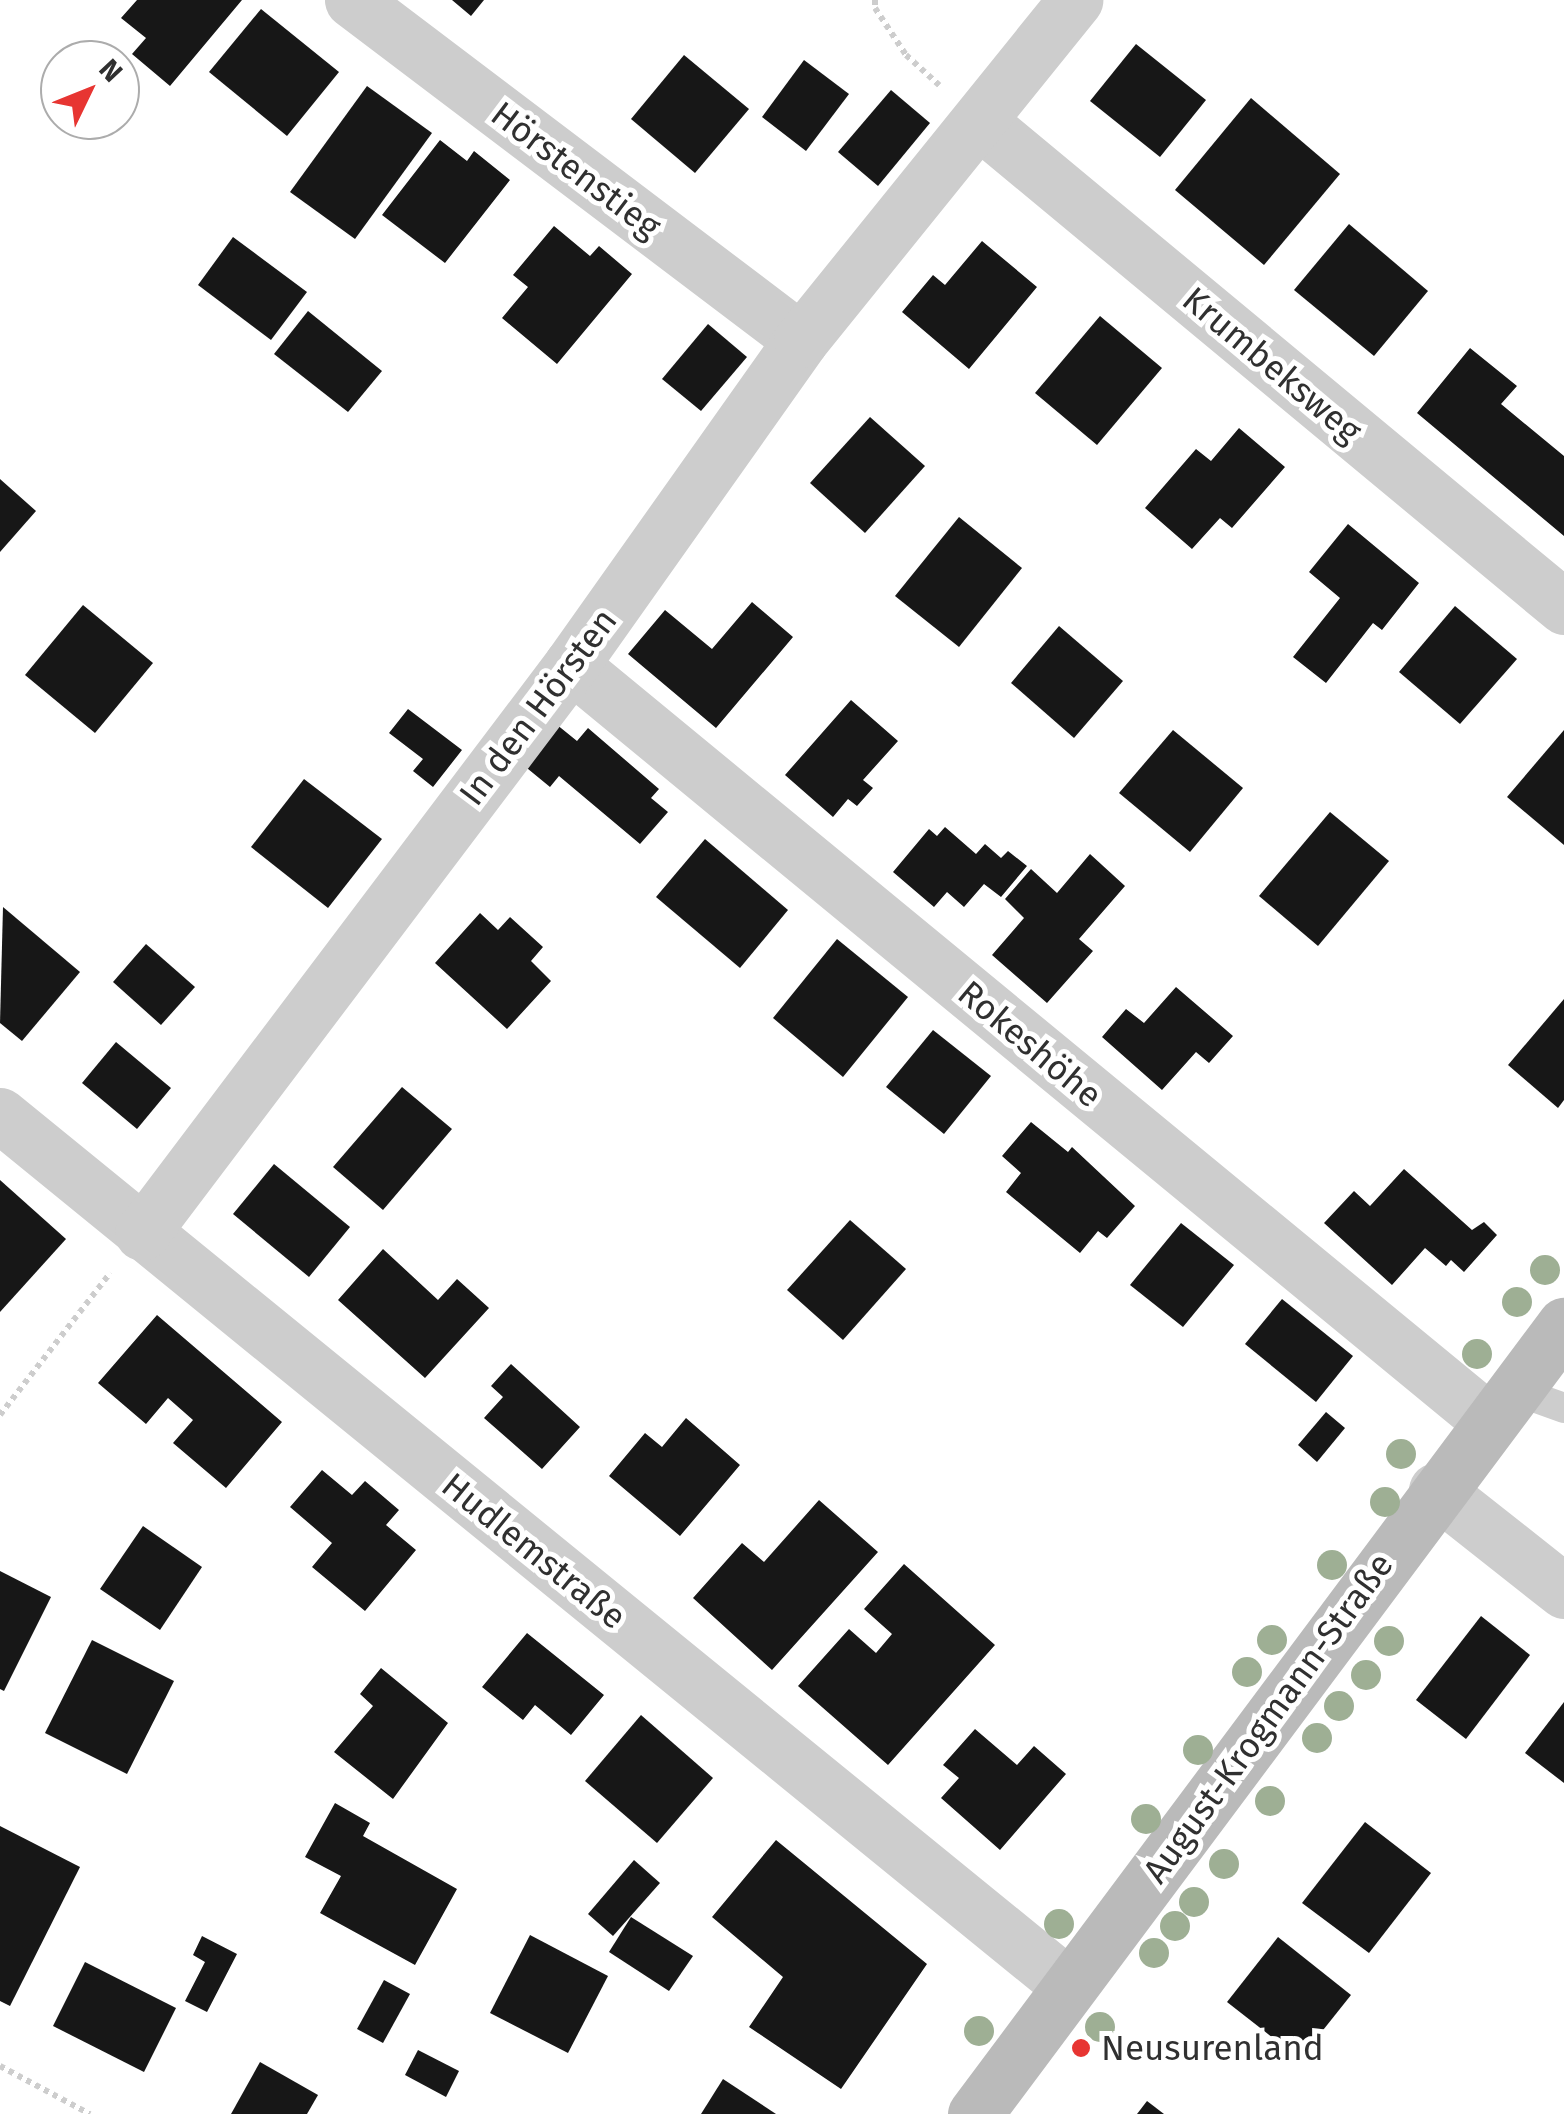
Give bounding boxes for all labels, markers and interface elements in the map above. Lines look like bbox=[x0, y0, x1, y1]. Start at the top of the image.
north arrow bbox=[40, 40, 140, 140]
text: N bbox=[92, 53, 129, 89]
street label: Hörstenstieg bbox=[483, 93, 669, 247]
street label: Krumbeksweg bbox=[1174, 278, 1370, 452]
street label: In den Hörsten bbox=[450, 600, 626, 814]
street label: Rokeshöhe bbox=[950, 972, 1110, 1116]
street label: Hudlemstraße bbox=[434, 1464, 634, 1638]
street label: August-Krogmann-Straße bbox=[1134, 1545, 1402, 1891]
place label: Neusurenland bbox=[1101, 2027, 1324, 2069]
marker: Neusurenland bbox=[1070, 2037, 1092, 2059]

